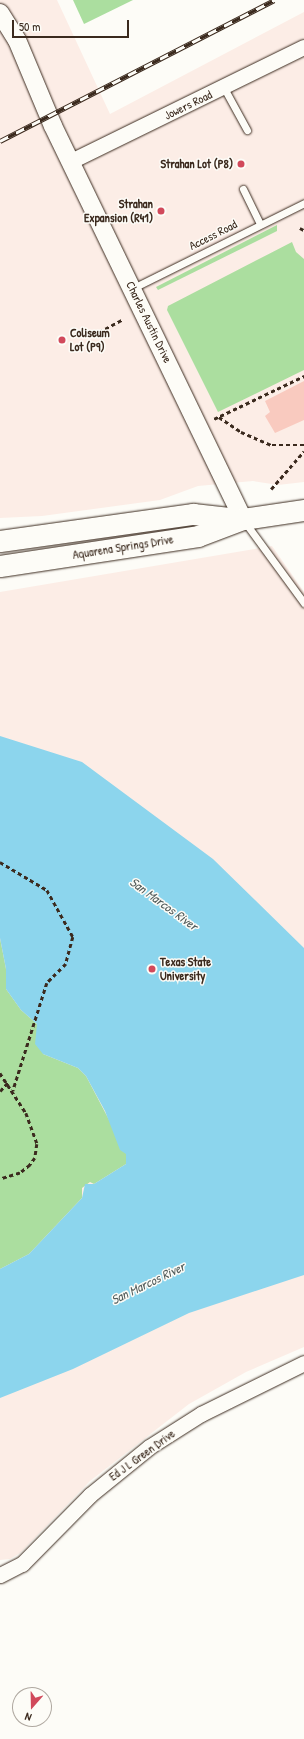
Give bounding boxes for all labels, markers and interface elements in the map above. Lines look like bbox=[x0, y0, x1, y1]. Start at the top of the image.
scale bar bbox=[14, 12, 131, 38]
text: 50 m bbox=[19, 18, 40, 35]
street label: Jowers Road bbox=[162, 87, 214, 123]
place label: Strahan Lot (P8) bbox=[161, 157, 233, 171]
marker: Strahan Lot (P8) bbox=[236, 159, 246, 169]
place label: Strahan Expansion (R41) bbox=[84, 197, 153, 225]
marker: Strahan Expansion (R41) bbox=[156, 206, 166, 216]
street label: Access Road bbox=[187, 217, 239, 253]
street label: Charles Austin Drive bbox=[123, 279, 175, 365]
place label: Coliseum Lot (P9) bbox=[70, 326, 110, 354]
marker: Coliseum Lot (P9) bbox=[57, 335, 67, 345]
street label: Aquarena Springs Drive bbox=[72, 532, 174, 562]
water label: San Marcos River bbox=[127, 874, 201, 934]
place label: Texas State University bbox=[160, 955, 211, 983]
marker: Texas State University bbox=[147, 964, 157, 974]
water label: San Marcos River bbox=[109, 1258, 187, 1308]
street label: Ed J L Green Drive bbox=[106, 1426, 178, 1484]
north arrow bbox=[12, 1687, 52, 1727]
text: N bbox=[23, 1710, 33, 1725]

